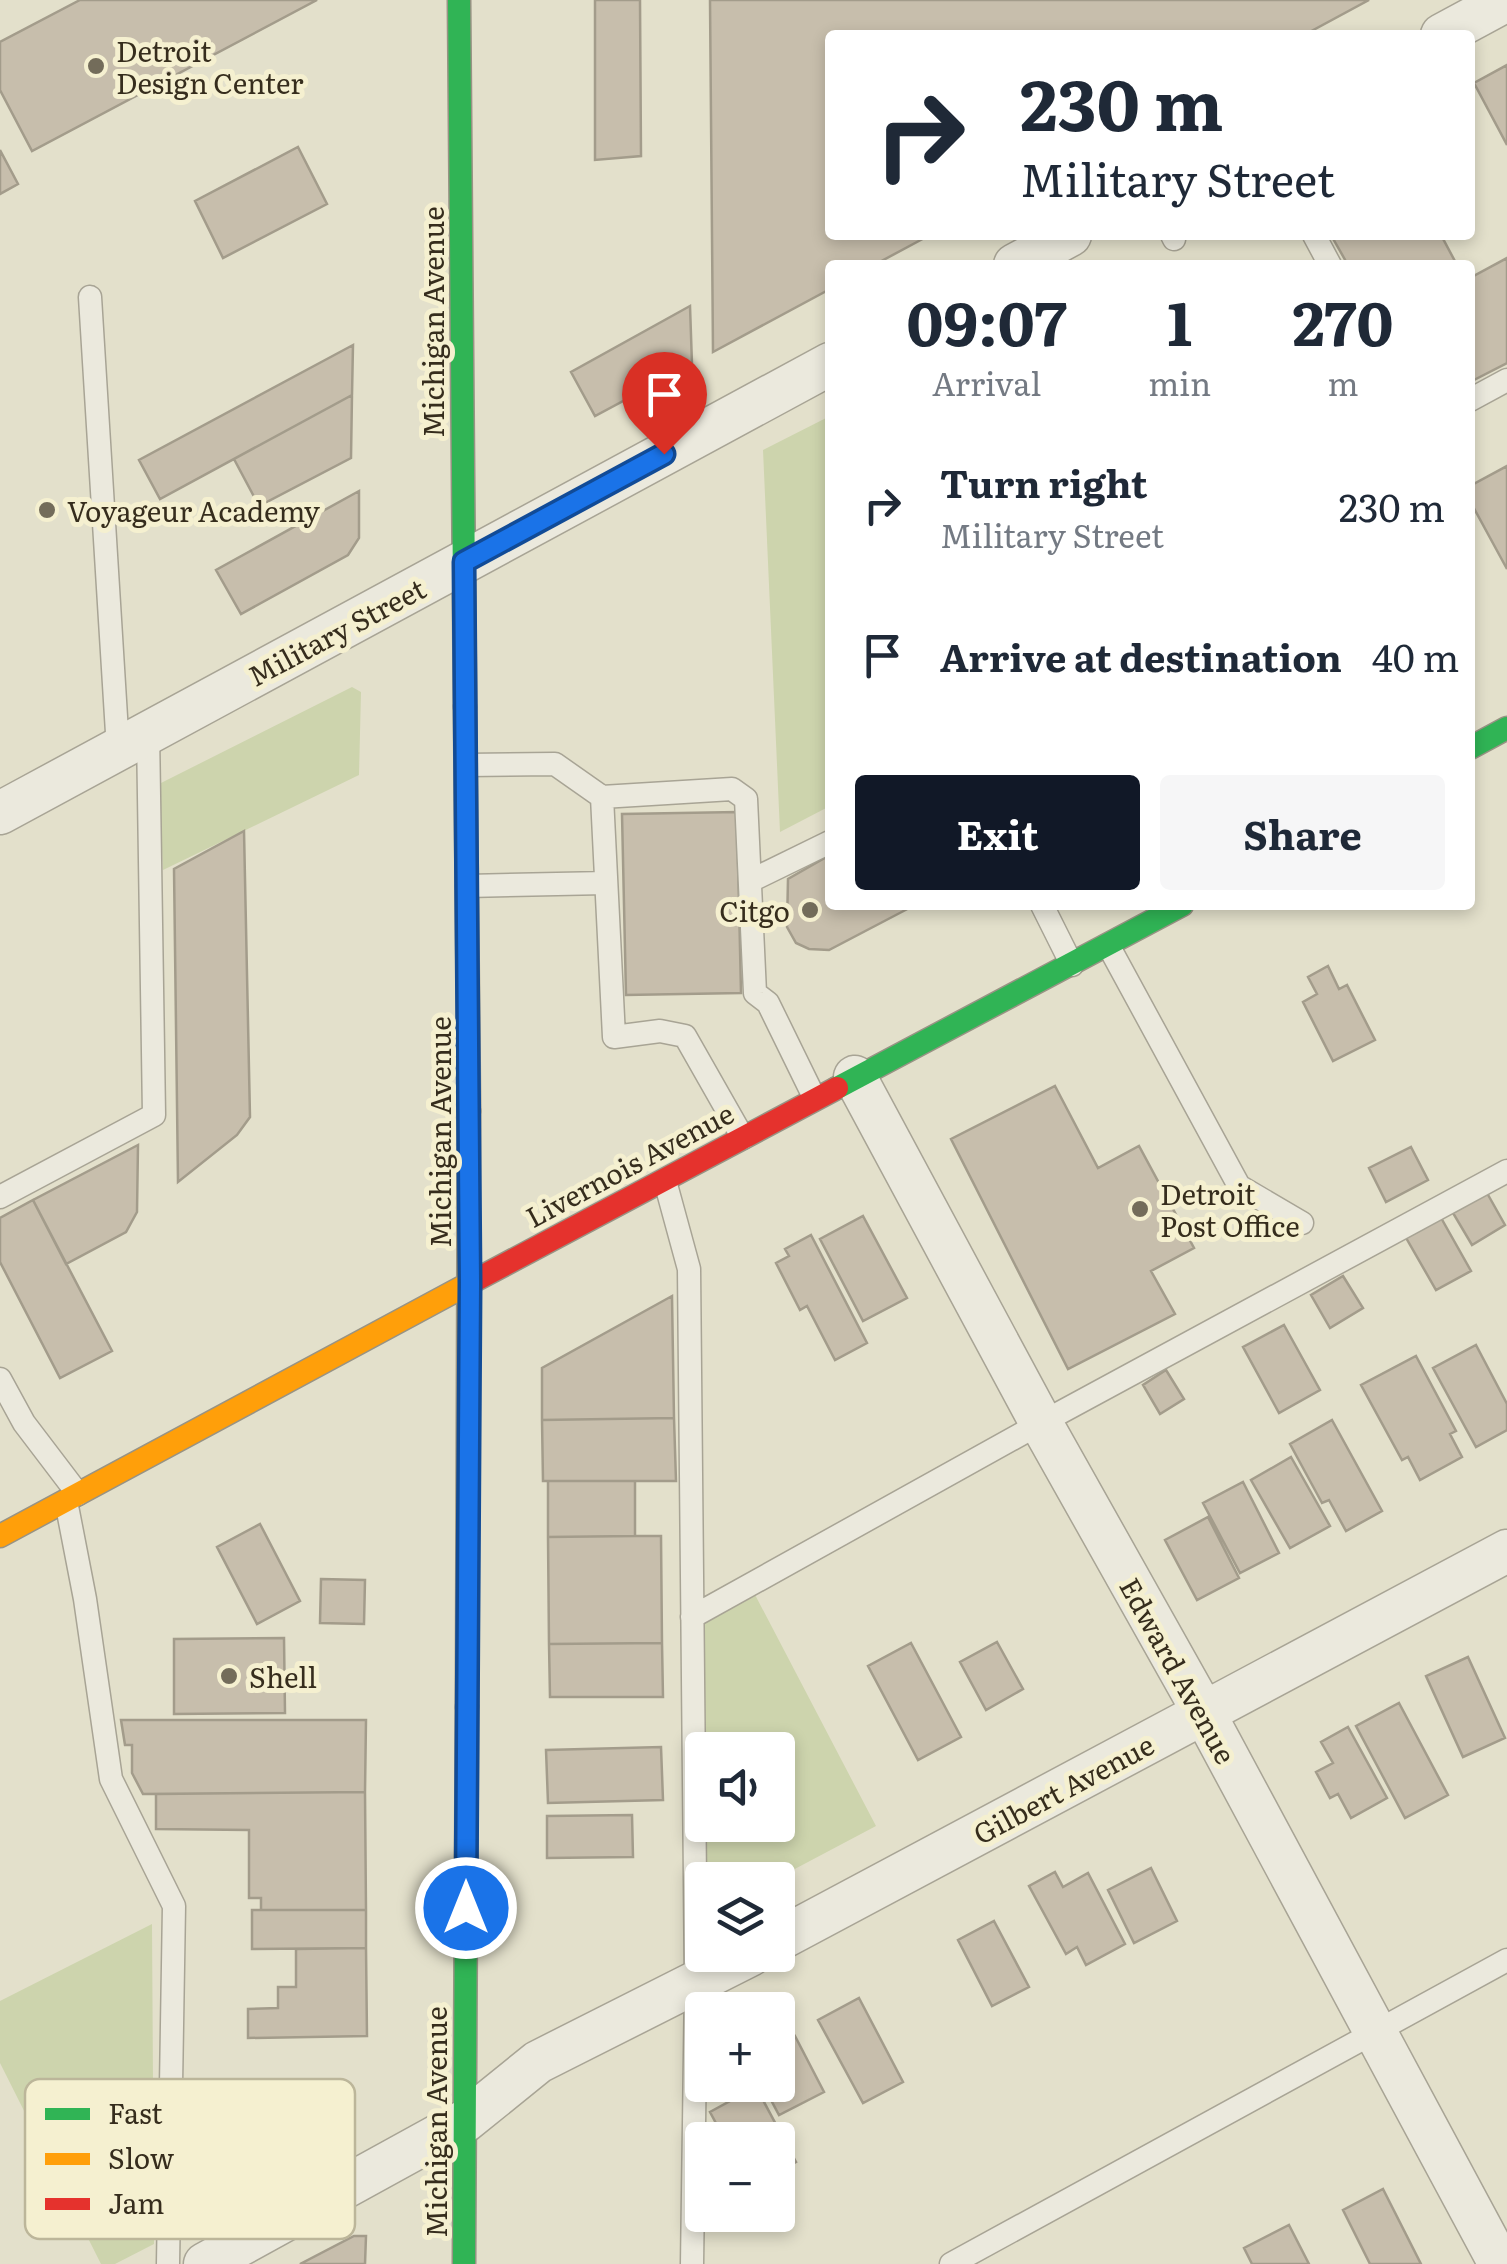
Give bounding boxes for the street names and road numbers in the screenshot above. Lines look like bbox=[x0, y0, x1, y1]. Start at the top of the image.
street label: Michigan Avenue bbox=[411, 206, 453, 438]
street label: Military Street bbox=[240, 566, 433, 696]
street label: Michigan Avenue bbox=[418, 1016, 460, 1248]
street label: Livernois Avenue bbox=[517, 1091, 741, 1237]
street label: Edward Avenue bbox=[1110, 1569, 1248, 1771]
street label: Gilbert Avenue bbox=[965, 1723, 1161, 1853]
street label: Michigan Avenue bbox=[414, 2006, 456, 2238]

